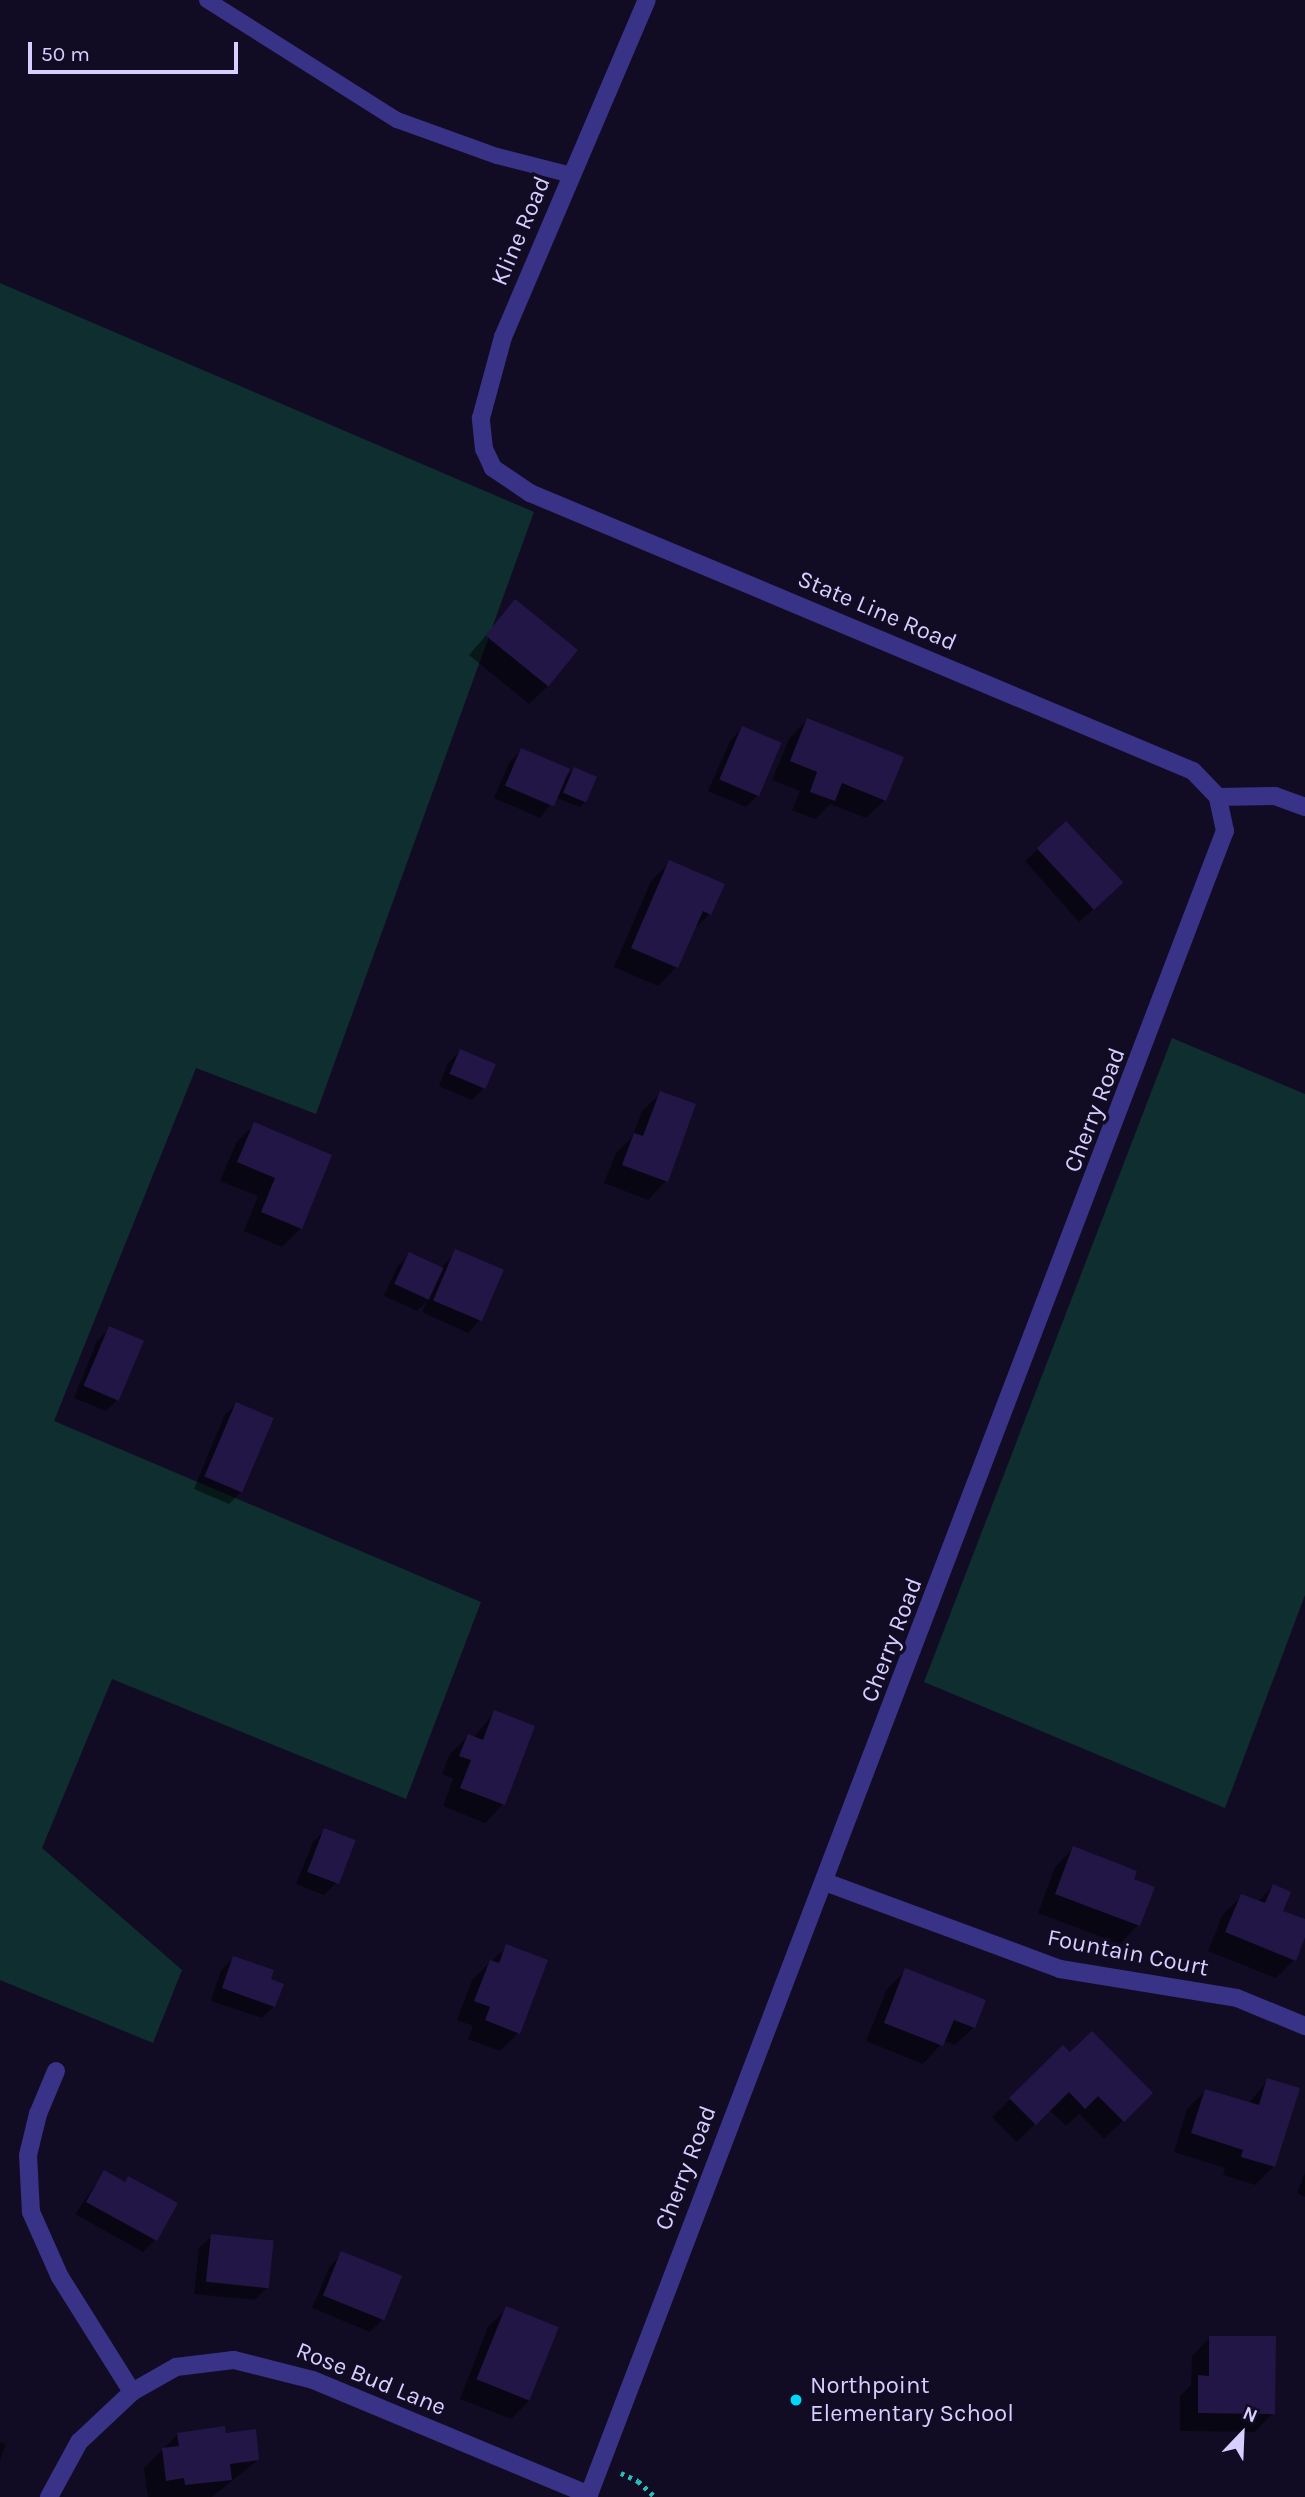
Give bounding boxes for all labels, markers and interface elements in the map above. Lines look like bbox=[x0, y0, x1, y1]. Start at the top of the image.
scale bar bbox=[32, 28, 242, 72]
text: 50 m bbox=[41, 42, 90, 66]
street label: Kline Road bbox=[485, 172, 557, 290]
street label: State Line Road bbox=[793, 565, 961, 657]
street label: Cherry Road bbox=[1058, 1044, 1132, 1176]
street label: Cherry Road bbox=[855, 1574, 929, 1706]
street label: Fountain Court bbox=[1045, 1923, 1211, 1983]
street label: Cherry Road bbox=[649, 2102, 723, 2234]
street label: Rose Bud Lane bbox=[292, 2336, 450, 2422]
place label: Northpoint Elementary School bbox=[810, 2372, 1014, 2428]
marker: Northpoint Elementary School bbox=[788, 2392, 804, 2408]
north arrow bbox=[1207, 2399, 1277, 2469]
text: N bbox=[1240, 2402, 1261, 2427]

